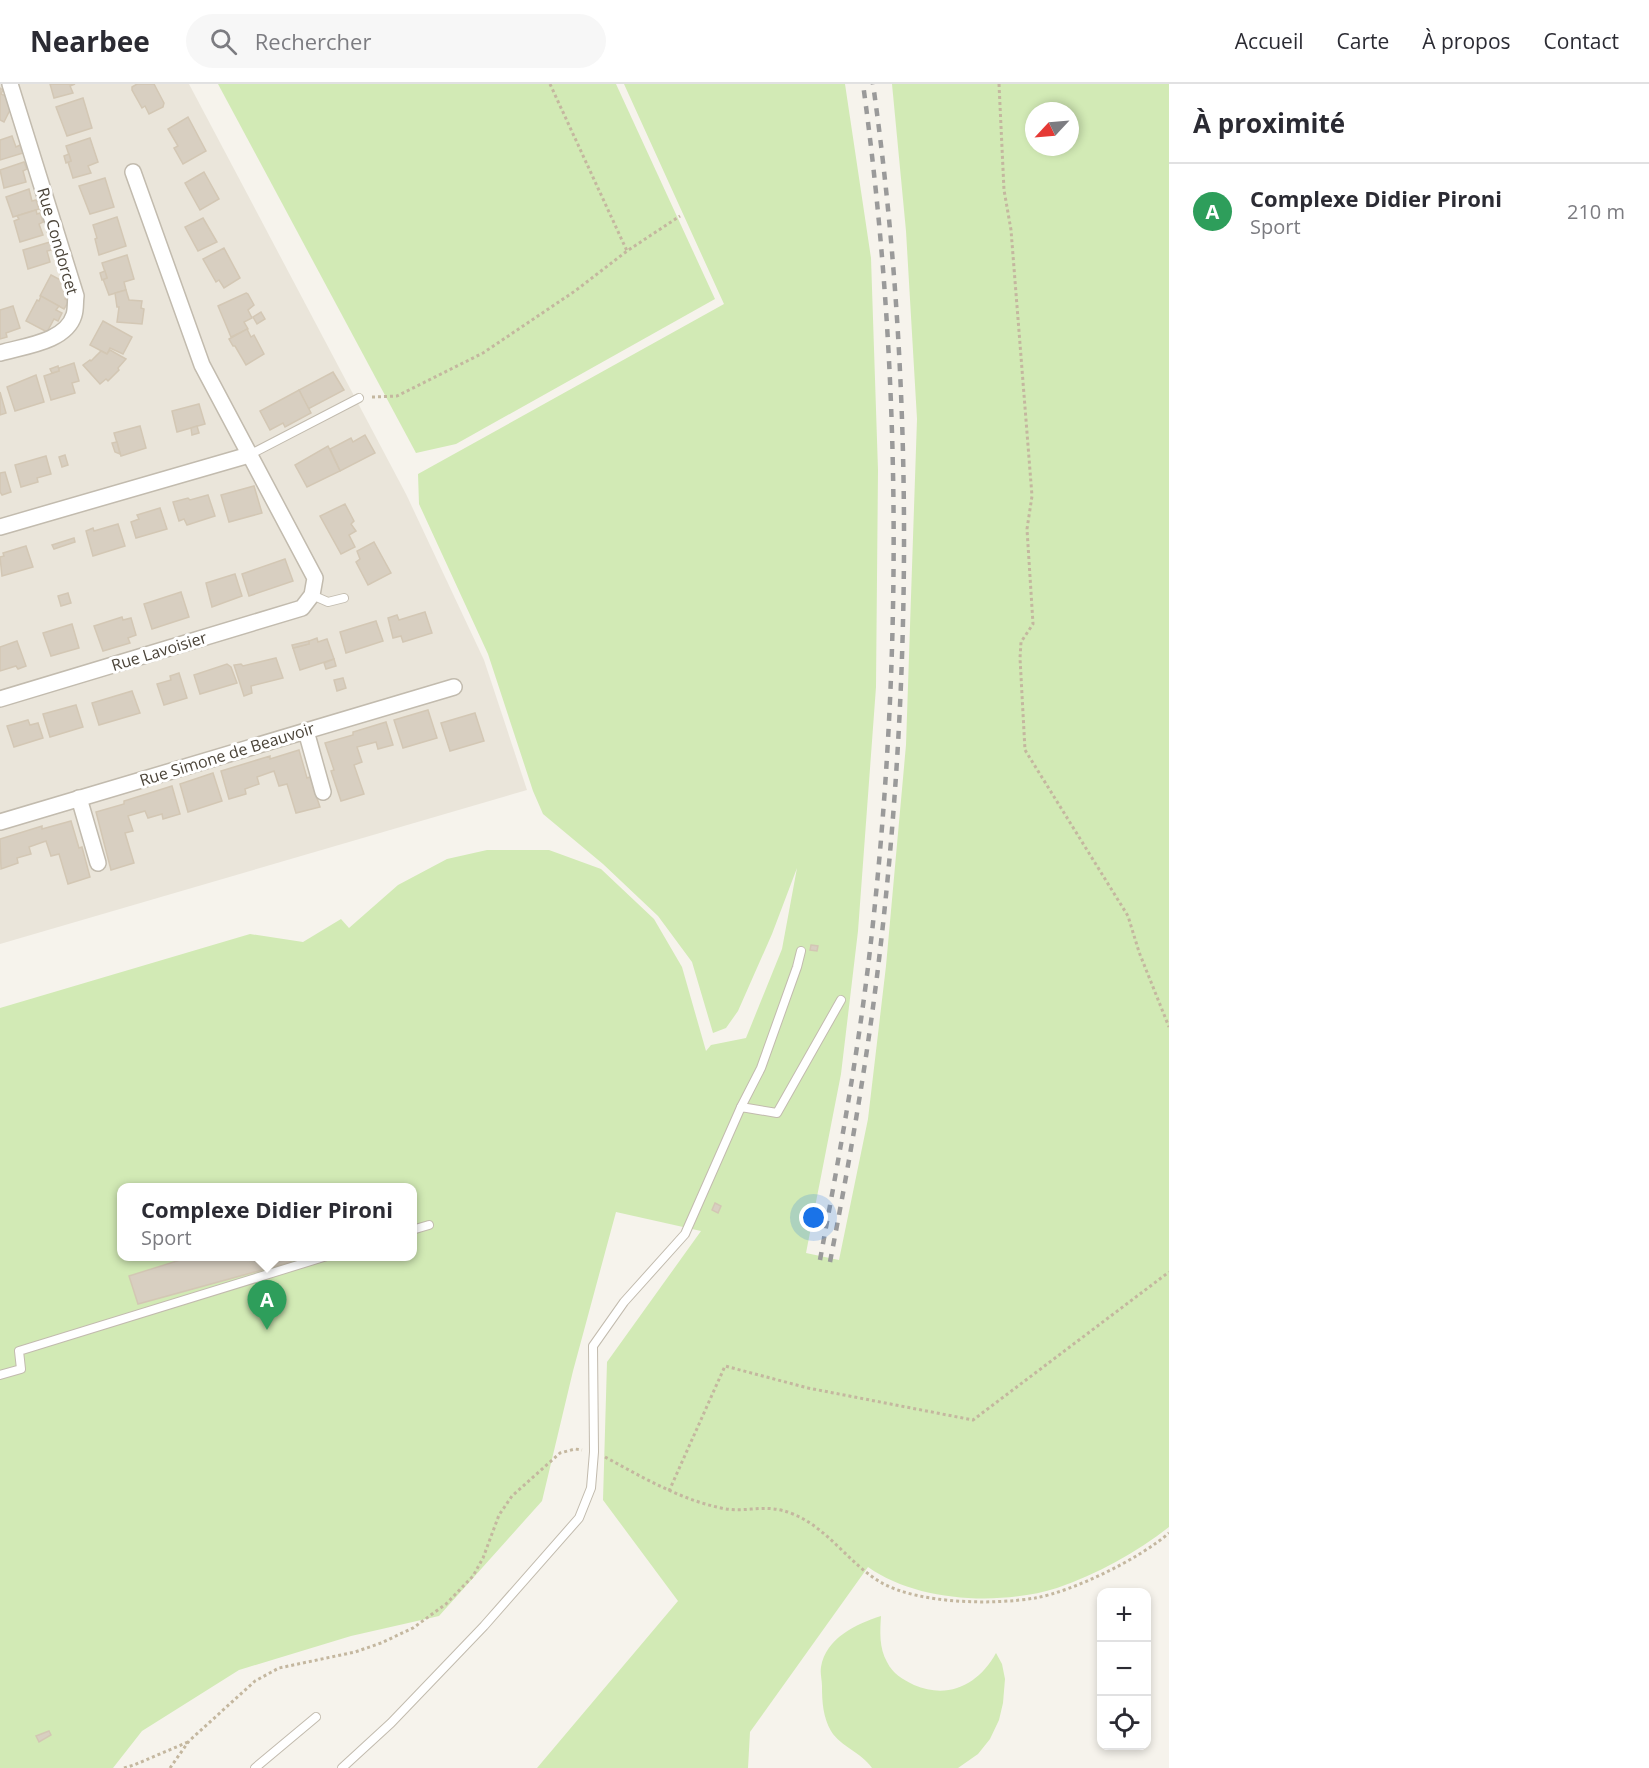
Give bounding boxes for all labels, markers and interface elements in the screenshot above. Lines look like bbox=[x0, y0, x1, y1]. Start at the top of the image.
search box bbox=[186, 14, 606, 68]
text: Nearbee bbox=[30, 22, 150, 60]
icon: search bbox=[207, 25, 240, 58]
text: Rechercher bbox=[255, 26, 371, 56]
text: Accueil bbox=[1235, 27, 1303, 55]
text: Carte bbox=[1336, 27, 1389, 55]
text: À propos bbox=[1422, 27, 1511, 55]
text: Contact bbox=[1544, 27, 1619, 55]
north arrow bbox=[1025, 102, 1079, 156]
text: À proximité bbox=[1193, 105, 1345, 141]
text: Complexe Didier Pironi bbox=[1250, 183, 1502, 213]
street label: Rue Condorcet bbox=[32, 185, 84, 297]
text: A bbox=[1206, 198, 1219, 225]
text: 210 m bbox=[1567, 198, 1625, 225]
text: Sport bbox=[1250, 213, 1301, 240]
street label: Rue Lavoisier bbox=[108, 626, 210, 676]
street label: Rue Simone de Beauvoir bbox=[137, 717, 318, 791]
popup bbox=[117, 1183, 417, 1261]
text: Complexe Didier Pironi bbox=[141, 1194, 393, 1224]
your location bbox=[799, 1203, 828, 1232]
text: Sport bbox=[141, 1224, 192, 1251]
pin: A bbox=[248, 1280, 286, 1330]
map controls bbox=[1097, 1588, 1151, 1750]
button: + bbox=[1097, 1588, 1151, 1642]
button: − bbox=[1097, 1642, 1151, 1696]
button: locate bbox=[1097, 1696, 1151, 1750]

